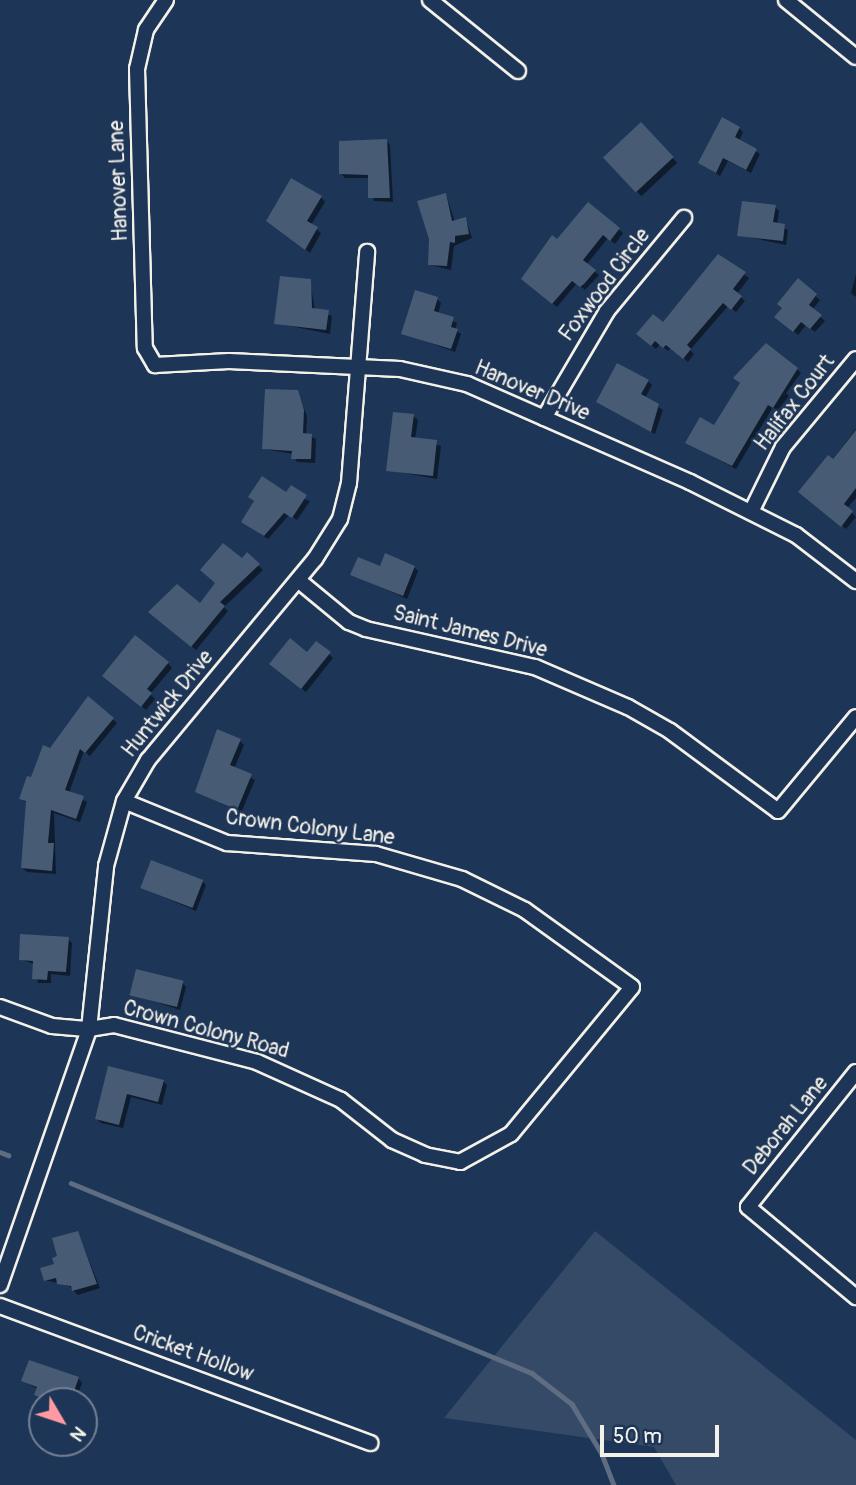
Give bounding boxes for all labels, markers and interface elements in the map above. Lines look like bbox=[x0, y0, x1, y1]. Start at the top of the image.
street label: Hanover Lane bbox=[104, 120, 134, 242]
street label: Foxwood Circle bbox=[554, 224, 656, 346]
street label: Halifax Court bbox=[750, 350, 840, 456]
street label: Hanover Drive bbox=[471, 355, 593, 427]
street label: Saint James Drive bbox=[390, 601, 550, 663]
street label: Huntwick Drive bbox=[117, 645, 219, 763]
street label: Crown Colony Lane bbox=[224, 805, 396, 851]
street label: Crown Colony Road bbox=[120, 996, 292, 1064]
street label: Deborah Lane bbox=[738, 1071, 834, 1181]
street label: Cricket Hollow bbox=[129, 1320, 257, 1388]
north arrow bbox=[28, 1387, 98, 1457]
scale bar bbox=[604, 1412, 723, 1456]
text: N bbox=[64, 1421, 91, 1446]
text: 50 m bbox=[613, 1423, 662, 1450]

